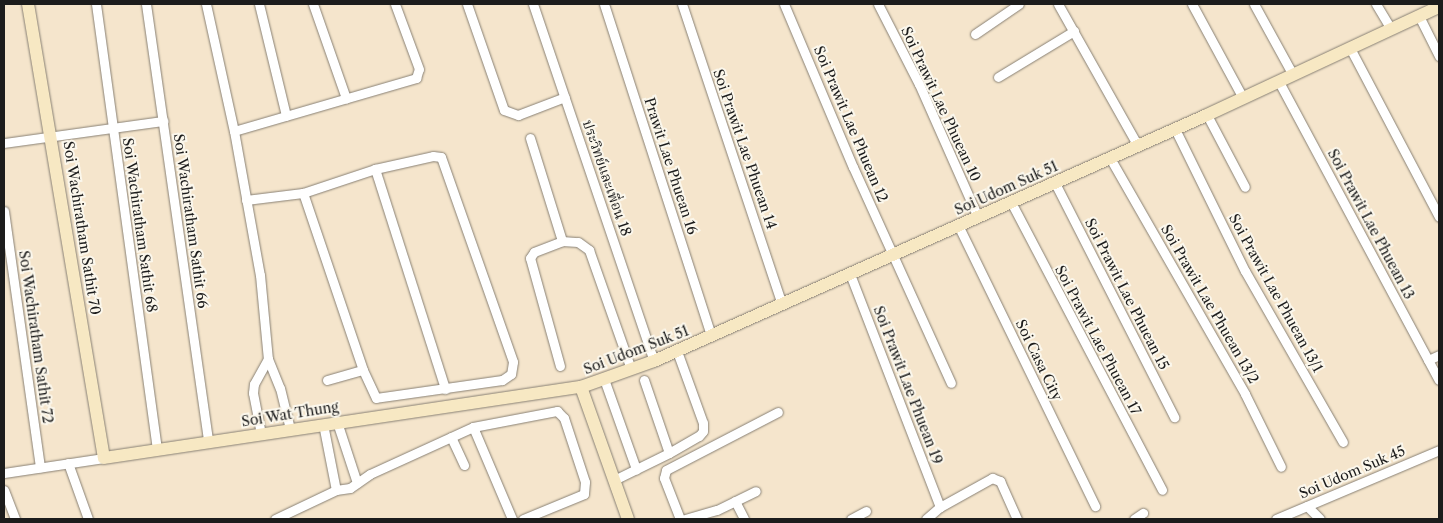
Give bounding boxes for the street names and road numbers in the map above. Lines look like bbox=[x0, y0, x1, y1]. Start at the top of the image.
street label: Soi Prawit Lae Phuean 10 bbox=[898, 24, 984, 184]
street label: Soi Prawit Lae Phuean 12 bbox=[810, 43, 892, 205]
street label: Soi Prawit Lae Phuean 14 bbox=[710, 67, 780, 231]
street label: Prawit Lae Phuean 16 bbox=[641, 95, 701, 237]
street label: ประวิทย์และเพื่อน 18 bbox=[579, 118, 635, 238]
street label: Soi Wachiratham Sathit 66 bbox=[170, 132, 212, 310]
street label: Soi Wachiratham Sathit 68 bbox=[119, 136, 161, 314]
street label: Soi Wachiratham Sathit 70 bbox=[60, 140, 104, 316]
street label: Soi Prawit Lae Phuean 13 bbox=[1324, 146, 1418, 302]
street label: Soi Udom Suk 51 bbox=[952, 158, 1060, 218]
street label: Soi Prawit Lae Phuean 13/1 bbox=[1225, 211, 1327, 375]
street label: Soi Prawit Lae Phuean 15 bbox=[1081, 216, 1173, 372]
street label: Soi Prawit Lae Phuean 13/2 bbox=[1158, 222, 1262, 386]
street label: Soi Wachiratham Sathit 72 bbox=[15, 249, 57, 425]
street label: Soi Prawit Lae Phuean 17 bbox=[1051, 262, 1145, 418]
street label: Soi Prawit Lae Phuean 19 bbox=[870, 304, 946, 466]
street label: Soi Casa City bbox=[1012, 317, 1066, 403]
street label: Soi Udom Suk 51 bbox=[581, 322, 691, 378]
street label: Soi Wat Thung bbox=[240, 398, 340, 430]
street label: Soi Udom Suk 45 bbox=[1296, 442, 1408, 502]

